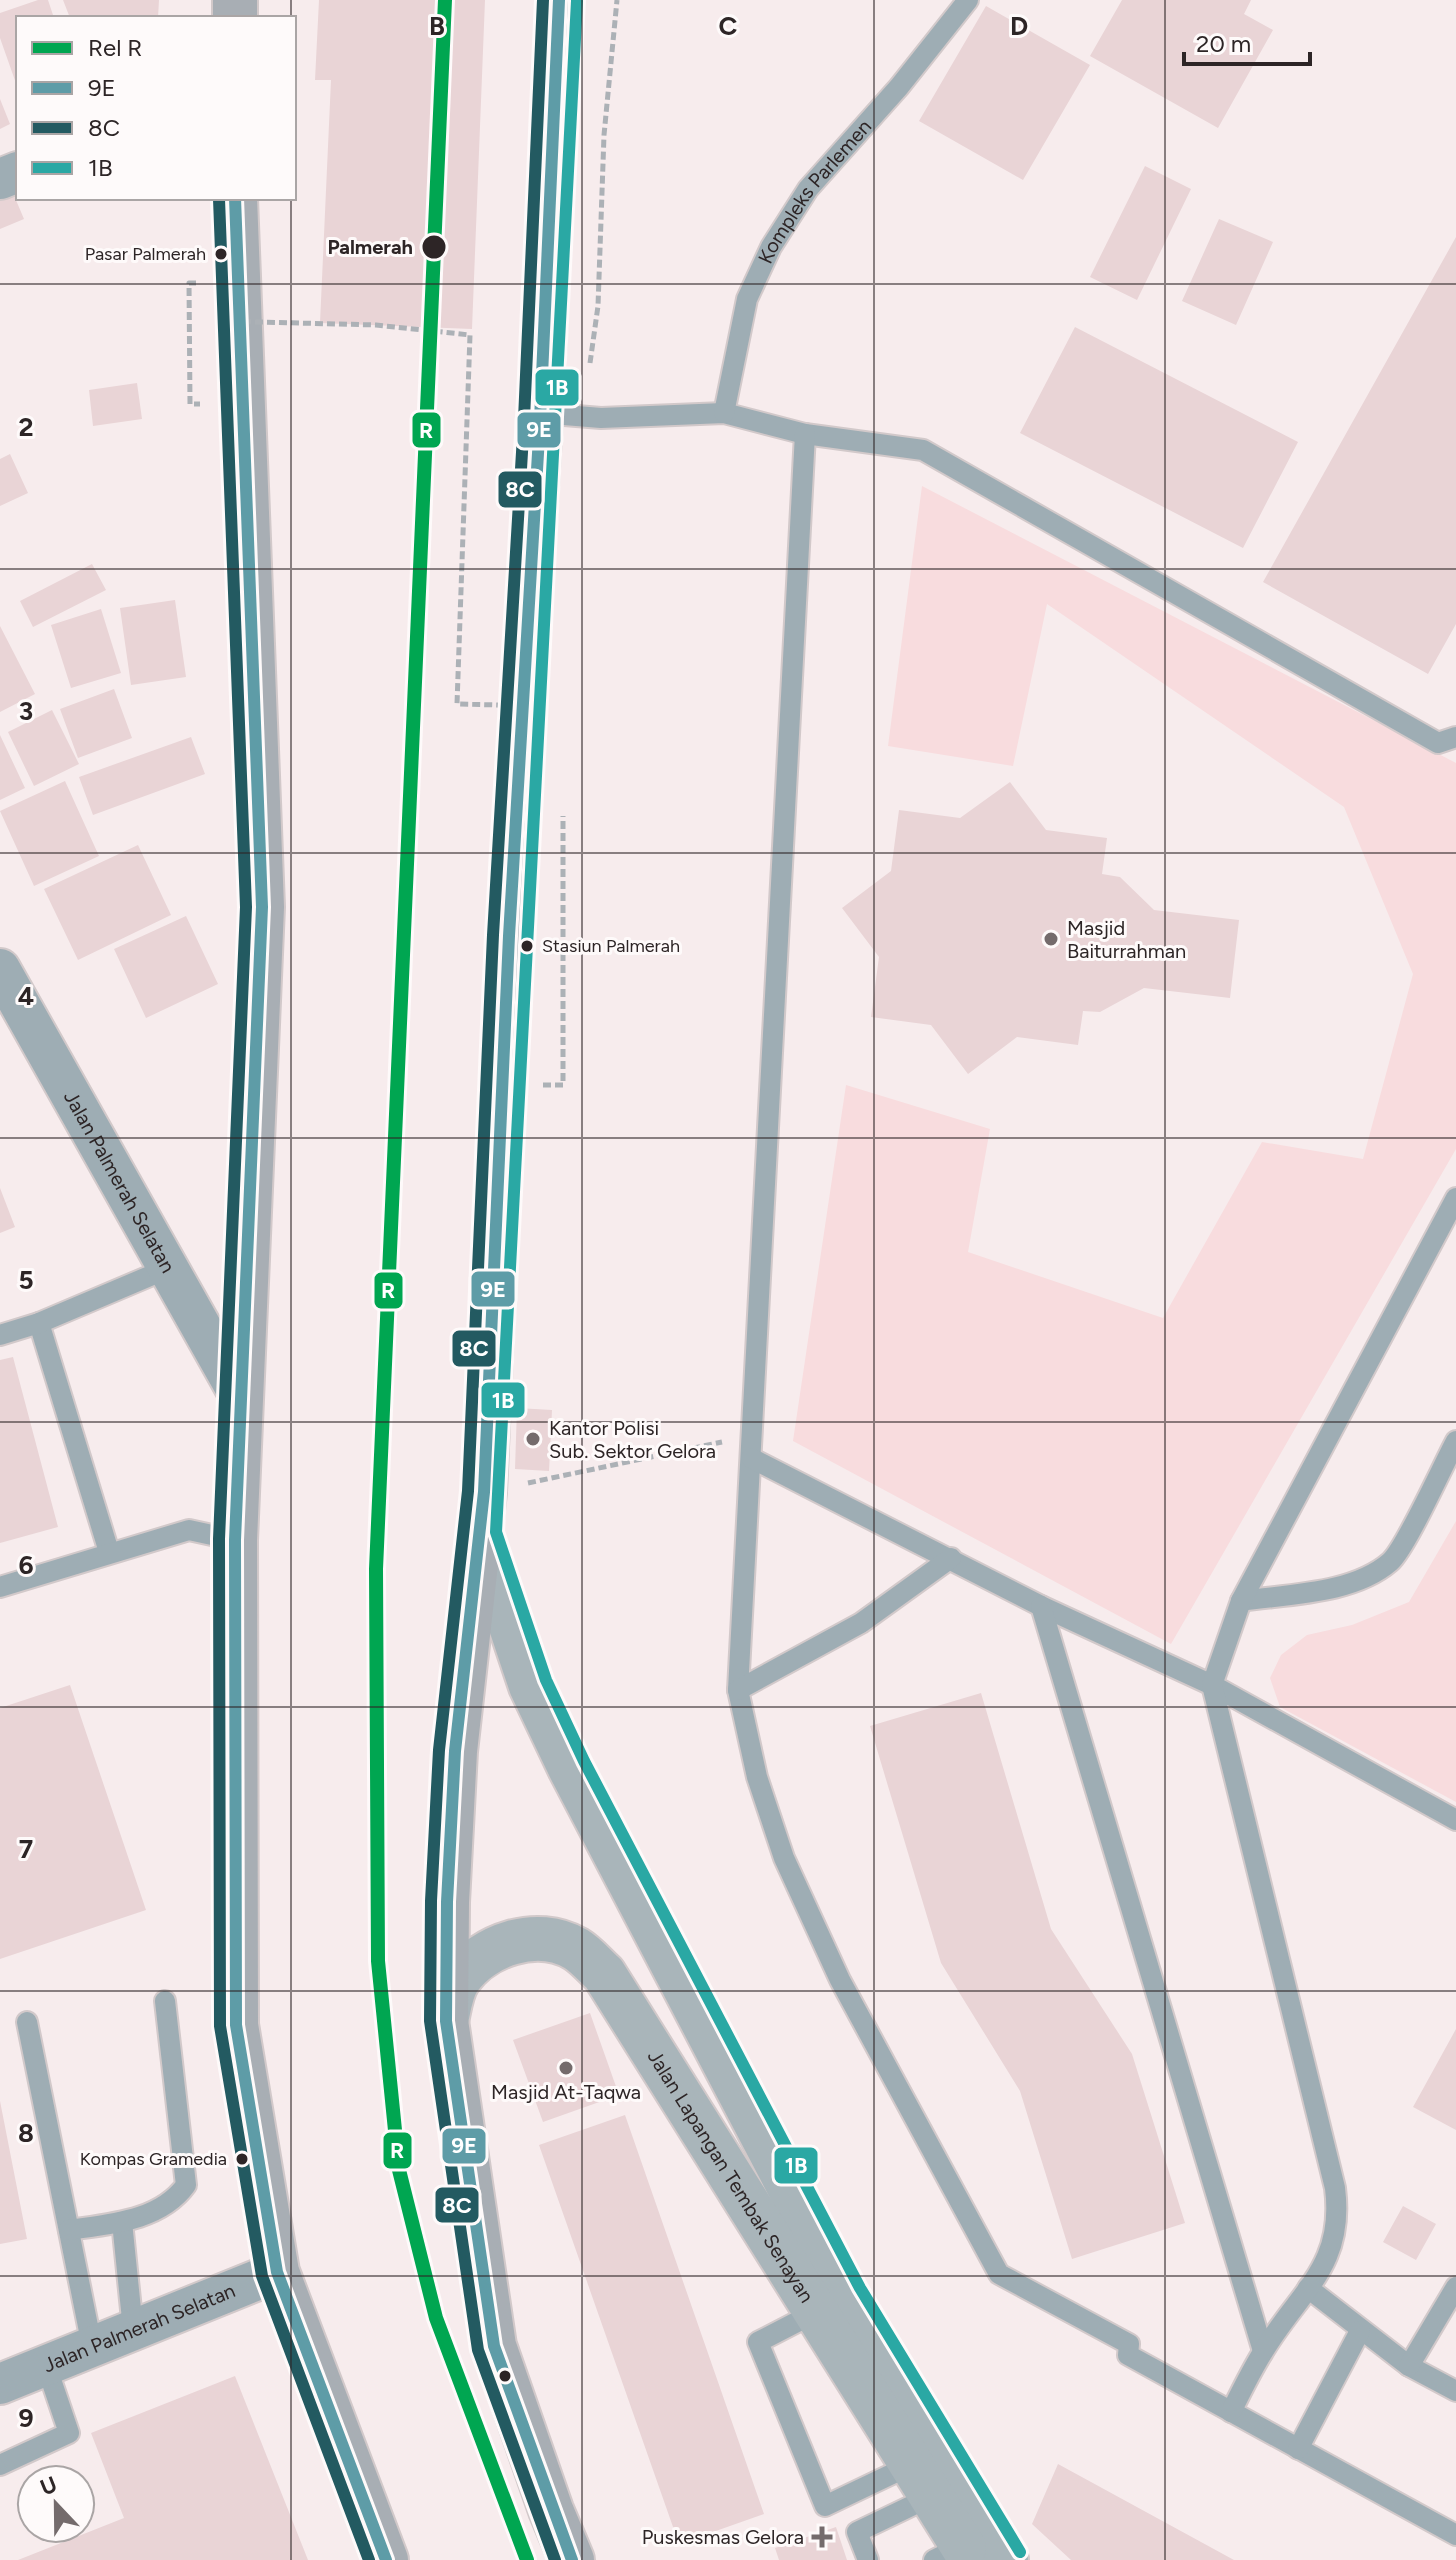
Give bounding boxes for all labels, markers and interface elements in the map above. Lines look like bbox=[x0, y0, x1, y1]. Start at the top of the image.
text: B bbox=[429, 10, 445, 42]
text: C bbox=[719, 10, 738, 42]
text: D bbox=[1010, 10, 1028, 42]
legend bbox=[16, 16, 296, 200]
scale bar bbox=[1184, 16, 1310, 66]
text: 20 m bbox=[1196, 29, 1251, 58]
text: Rel R bbox=[88, 33, 142, 62]
text: 9E bbox=[88, 73, 116, 102]
text: 8C bbox=[88, 113, 120, 142]
street label: Kompleks Parlemen bbox=[753, 115, 876, 267]
text: 1B bbox=[88, 153, 113, 182]
marker: Palmerah bbox=[420, 233, 448, 261]
place label: Palmerah bbox=[327, 235, 413, 259]
place label: Pasar Palmerah bbox=[85, 243, 206, 265]
marker: Pasar Palmerah bbox=[213, 246, 229, 262]
line badge: 1B bbox=[534, 368, 580, 407]
text: 1B bbox=[546, 374, 568, 401]
text: 2 bbox=[18, 411, 34, 443]
line badge: R bbox=[411, 411, 442, 449]
line badge: 9E bbox=[516, 411, 562, 449]
text: 9E bbox=[526, 416, 552, 443]
text: R bbox=[419, 417, 433, 444]
line badge: 8C bbox=[497, 470, 543, 509]
text: 8C bbox=[505, 476, 535, 503]
text: 3 bbox=[19, 695, 33, 727]
place label: Masjid Baiturrahman bbox=[1067, 916, 1186, 963]
marker: Masjid Baiturrahman bbox=[1042, 930, 1060, 948]
place label: Stasiun Palmerah bbox=[542, 935, 680, 957]
marker: Stasiun Palmerah bbox=[519, 938, 535, 954]
text: 4 bbox=[18, 980, 34, 1012]
street label: Jalan Palmerah Selatan bbox=[59, 1086, 180, 1277]
text: 5 bbox=[18, 1264, 34, 1296]
line badge: 9E bbox=[470, 1270, 516, 1308]
line badge: R bbox=[373, 1271, 404, 1310]
text: 9E bbox=[480, 1276, 506, 1303]
text: R bbox=[381, 1277, 395, 1304]
line badge: 8C bbox=[451, 1329, 497, 1368]
text: 8C bbox=[459, 1335, 489, 1362]
line badge: 1B bbox=[480, 1381, 526, 1419]
text: 1B bbox=[492, 1387, 514, 1414]
place label: Kantor Polisi Sub. Sektor Gelora bbox=[549, 1416, 716, 1463]
marker: Kantor Polisi Sub. Sektor Gelora bbox=[524, 1430, 542, 1448]
text: 6 bbox=[18, 1549, 34, 1581]
text: 7 bbox=[19, 1833, 33, 1865]
street label: Jalan Lapangan Tembak Senayan bbox=[643, 2045, 819, 2307]
marker: Masjid At-Taqwa bbox=[557, 2059, 575, 2077]
place label: Masjid At-Taqwa bbox=[491, 2080, 641, 2104]
text: 8 bbox=[18, 2117, 34, 2149]
line badge: 9E bbox=[441, 2127, 487, 2165]
line badge: R bbox=[382, 2131, 413, 2170]
text: 9E bbox=[451, 2132, 477, 2159]
text: R bbox=[390, 2137, 404, 2164]
line badge: 1B bbox=[773, 2146, 819, 2185]
place label: Kompas Gramedia bbox=[80, 2148, 227, 2170]
marker: Kompas Gramedia bbox=[234, 2151, 250, 2167]
text: 1B bbox=[785, 2152, 807, 2179]
line badge: 8C bbox=[434, 2186, 480, 2224]
text: 8C bbox=[442, 2192, 472, 2219]
street label: Jalan Palmerah Selatan bbox=[40, 2278, 239, 2377]
unlabelled marker bbox=[497, 2368, 513, 2384]
text: 9 bbox=[18, 2402, 34, 2434]
north arrow bbox=[16, 2464, 96, 2544]
text: U bbox=[36, 2470, 61, 2501]
place label: Puskesmas Gelora bbox=[642, 2525, 804, 2549]
marker: Puskesmas Gelora bbox=[811, 2526, 833, 2548]

